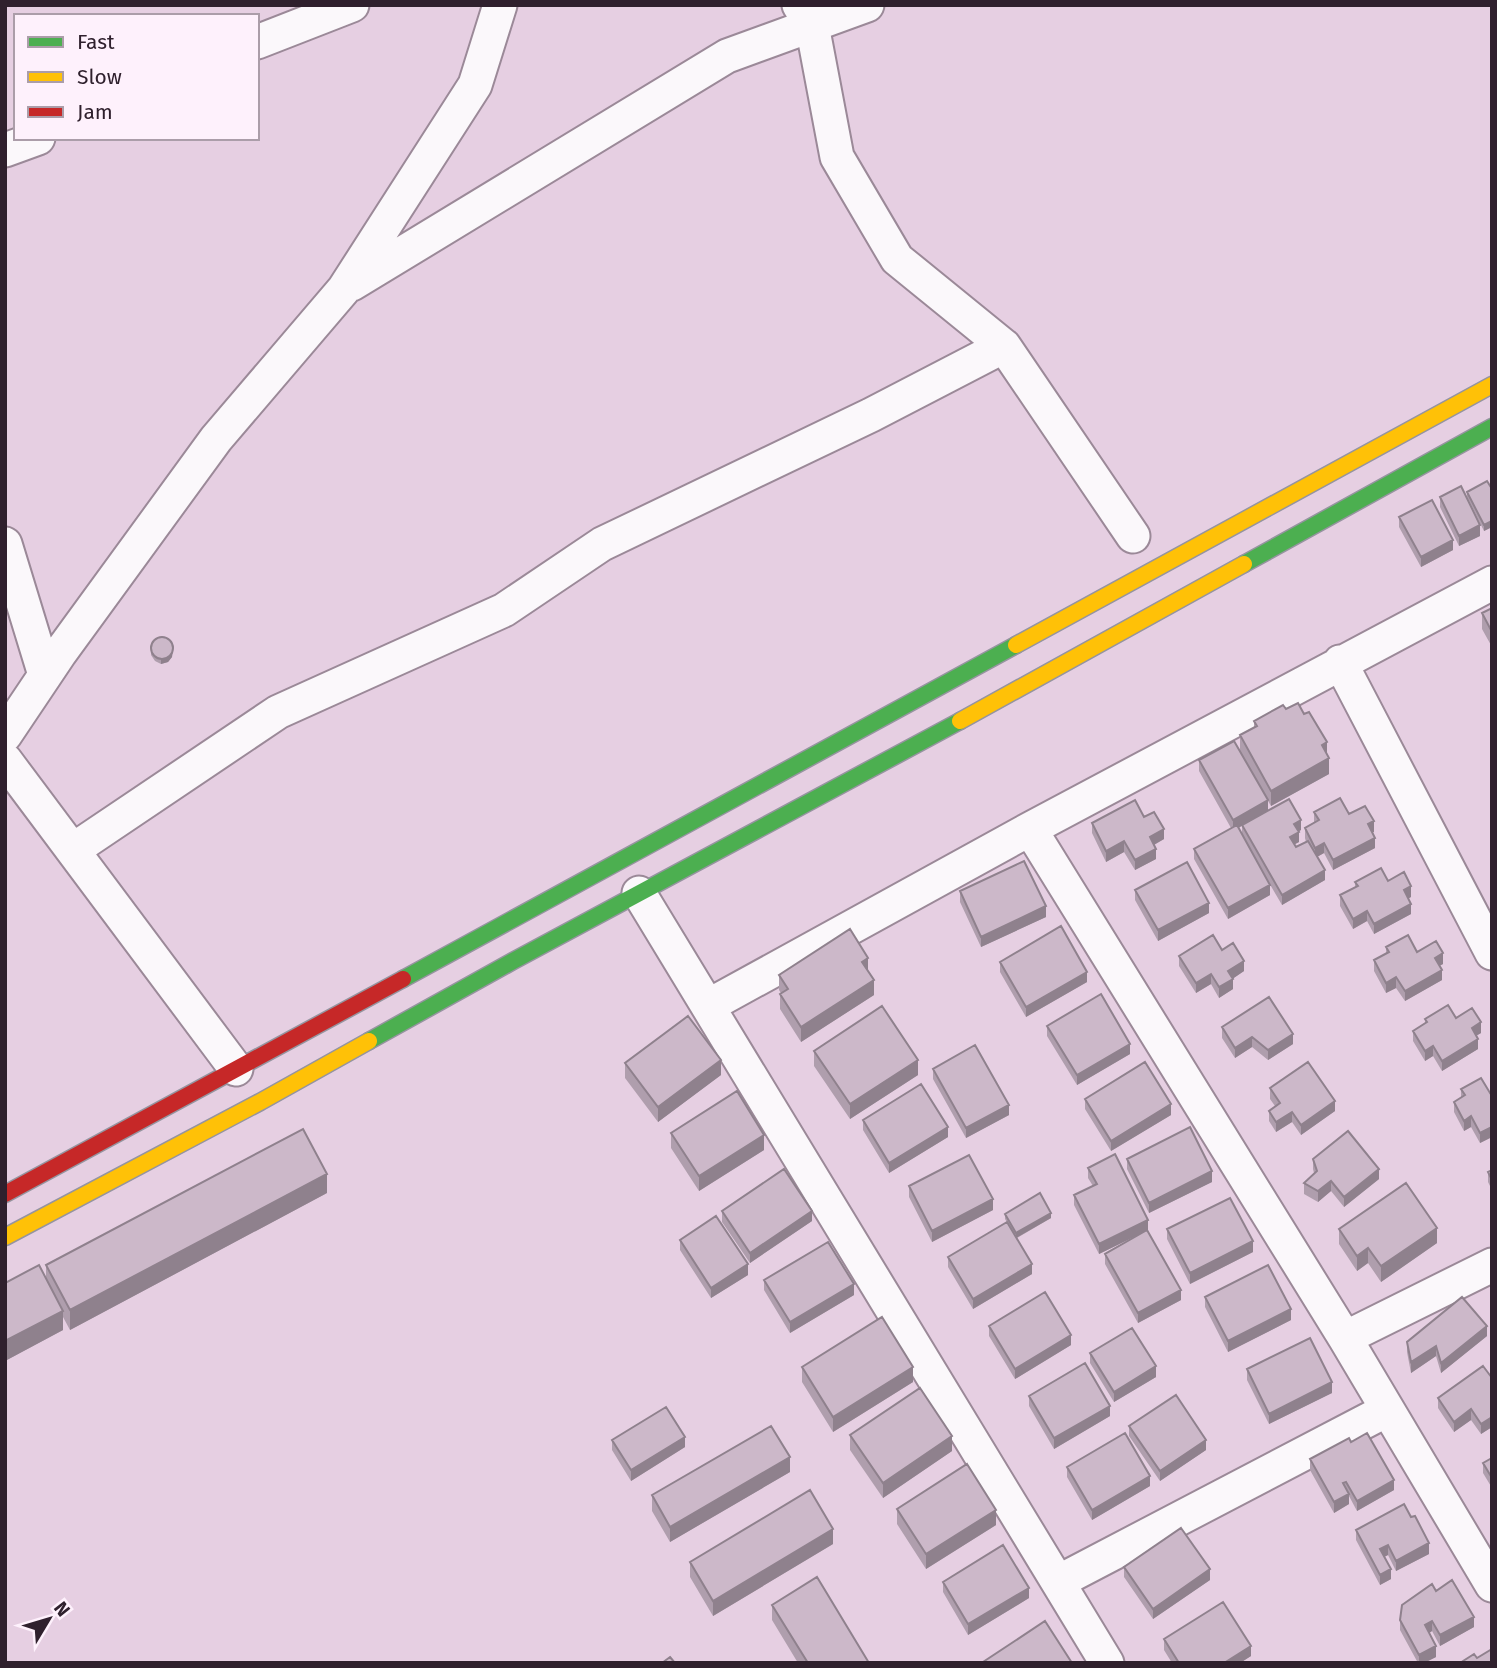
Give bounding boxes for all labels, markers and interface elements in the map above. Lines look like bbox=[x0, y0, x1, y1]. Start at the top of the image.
legend bbox=[14, 14, 259, 140]
text: Fast bbox=[77, 29, 115, 55]
text: Slow bbox=[77, 64, 122, 90]
text: Jam bbox=[77, 99, 113, 125]
north arrow bbox=[14, 1584, 84, 1654]
text: N bbox=[49, 1597, 75, 1621]

